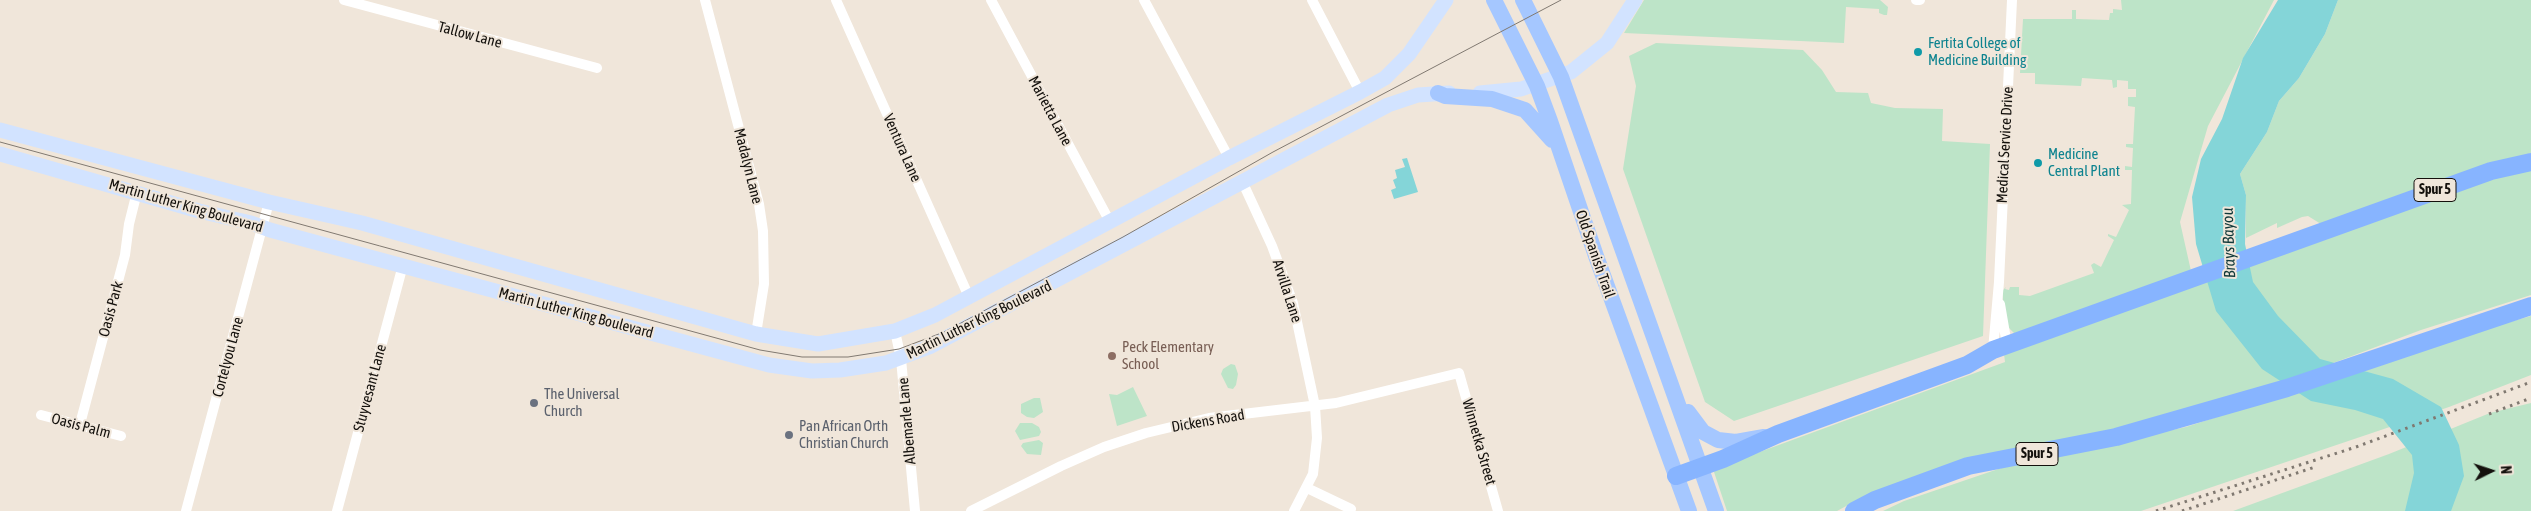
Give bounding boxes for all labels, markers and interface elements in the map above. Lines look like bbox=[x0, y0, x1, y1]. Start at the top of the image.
street label: Tallow Lane bbox=[436, 18, 504, 52]
place label: Fertita College of Medicine Building bbox=[1928, 34, 2026, 69]
marker: Fertita College of Medicine Building bbox=[1912, 46, 1924, 58]
street label: Marietta Lane bbox=[1024, 73, 1076, 149]
street label: Medical Service Drive bbox=[1993, 86, 2017, 204]
street label: Ventura Lane bbox=[879, 111, 925, 185]
street label: Madalyn Lane bbox=[730, 126, 766, 206]
place label: Medicine Central Plant bbox=[2048, 145, 2120, 180]
marker: Medicine Central Plant bbox=[2032, 157, 2044, 169]
street label: Martin Luther King Boulevard bbox=[107, 175, 265, 237]
road number: Spur 5 bbox=[2414, 178, 2456, 202]
water label: Brays Bayou bbox=[2218, 207, 2240, 279]
street label: Old Spanish Trail bbox=[1572, 208, 1618, 300]
street label: Arvilla Lane bbox=[1268, 257, 1306, 325]
street label: Martin Luther King Boulevard bbox=[903, 277, 1055, 363]
street label: Oasis Park bbox=[95, 279, 127, 339]
street label: Martin Luther King Boulevard bbox=[497, 284, 655, 342]
street label: Cortelyou Lane bbox=[209, 315, 247, 399]
place label: Peck Elementary School bbox=[1122, 338, 1214, 373]
street label: Stuyvesant Lane bbox=[350, 342, 390, 434]
marker: Peck Elementary School bbox=[1106, 350, 1118, 362]
street label: Albemarle Lane bbox=[894, 377, 920, 465]
place label: The Universal Church bbox=[544, 385, 620, 420]
marker: The Universal Church bbox=[528, 397, 540, 409]
street label: Winnetka Street bbox=[1458, 397, 1500, 487]
street label: Dickens Road bbox=[1170, 406, 1246, 436]
street label: Oasis Palm bbox=[49, 409, 113, 443]
place label: Pan African Orth Christian Church bbox=[799, 417, 889, 452]
marker: Pan African Orth Christian Church bbox=[783, 429, 795, 441]
road number: Spur 5 bbox=[2016, 442, 2058, 466]
north arrow bbox=[2466, 446, 2516, 496]
text: N bbox=[2498, 465, 2514, 475]

